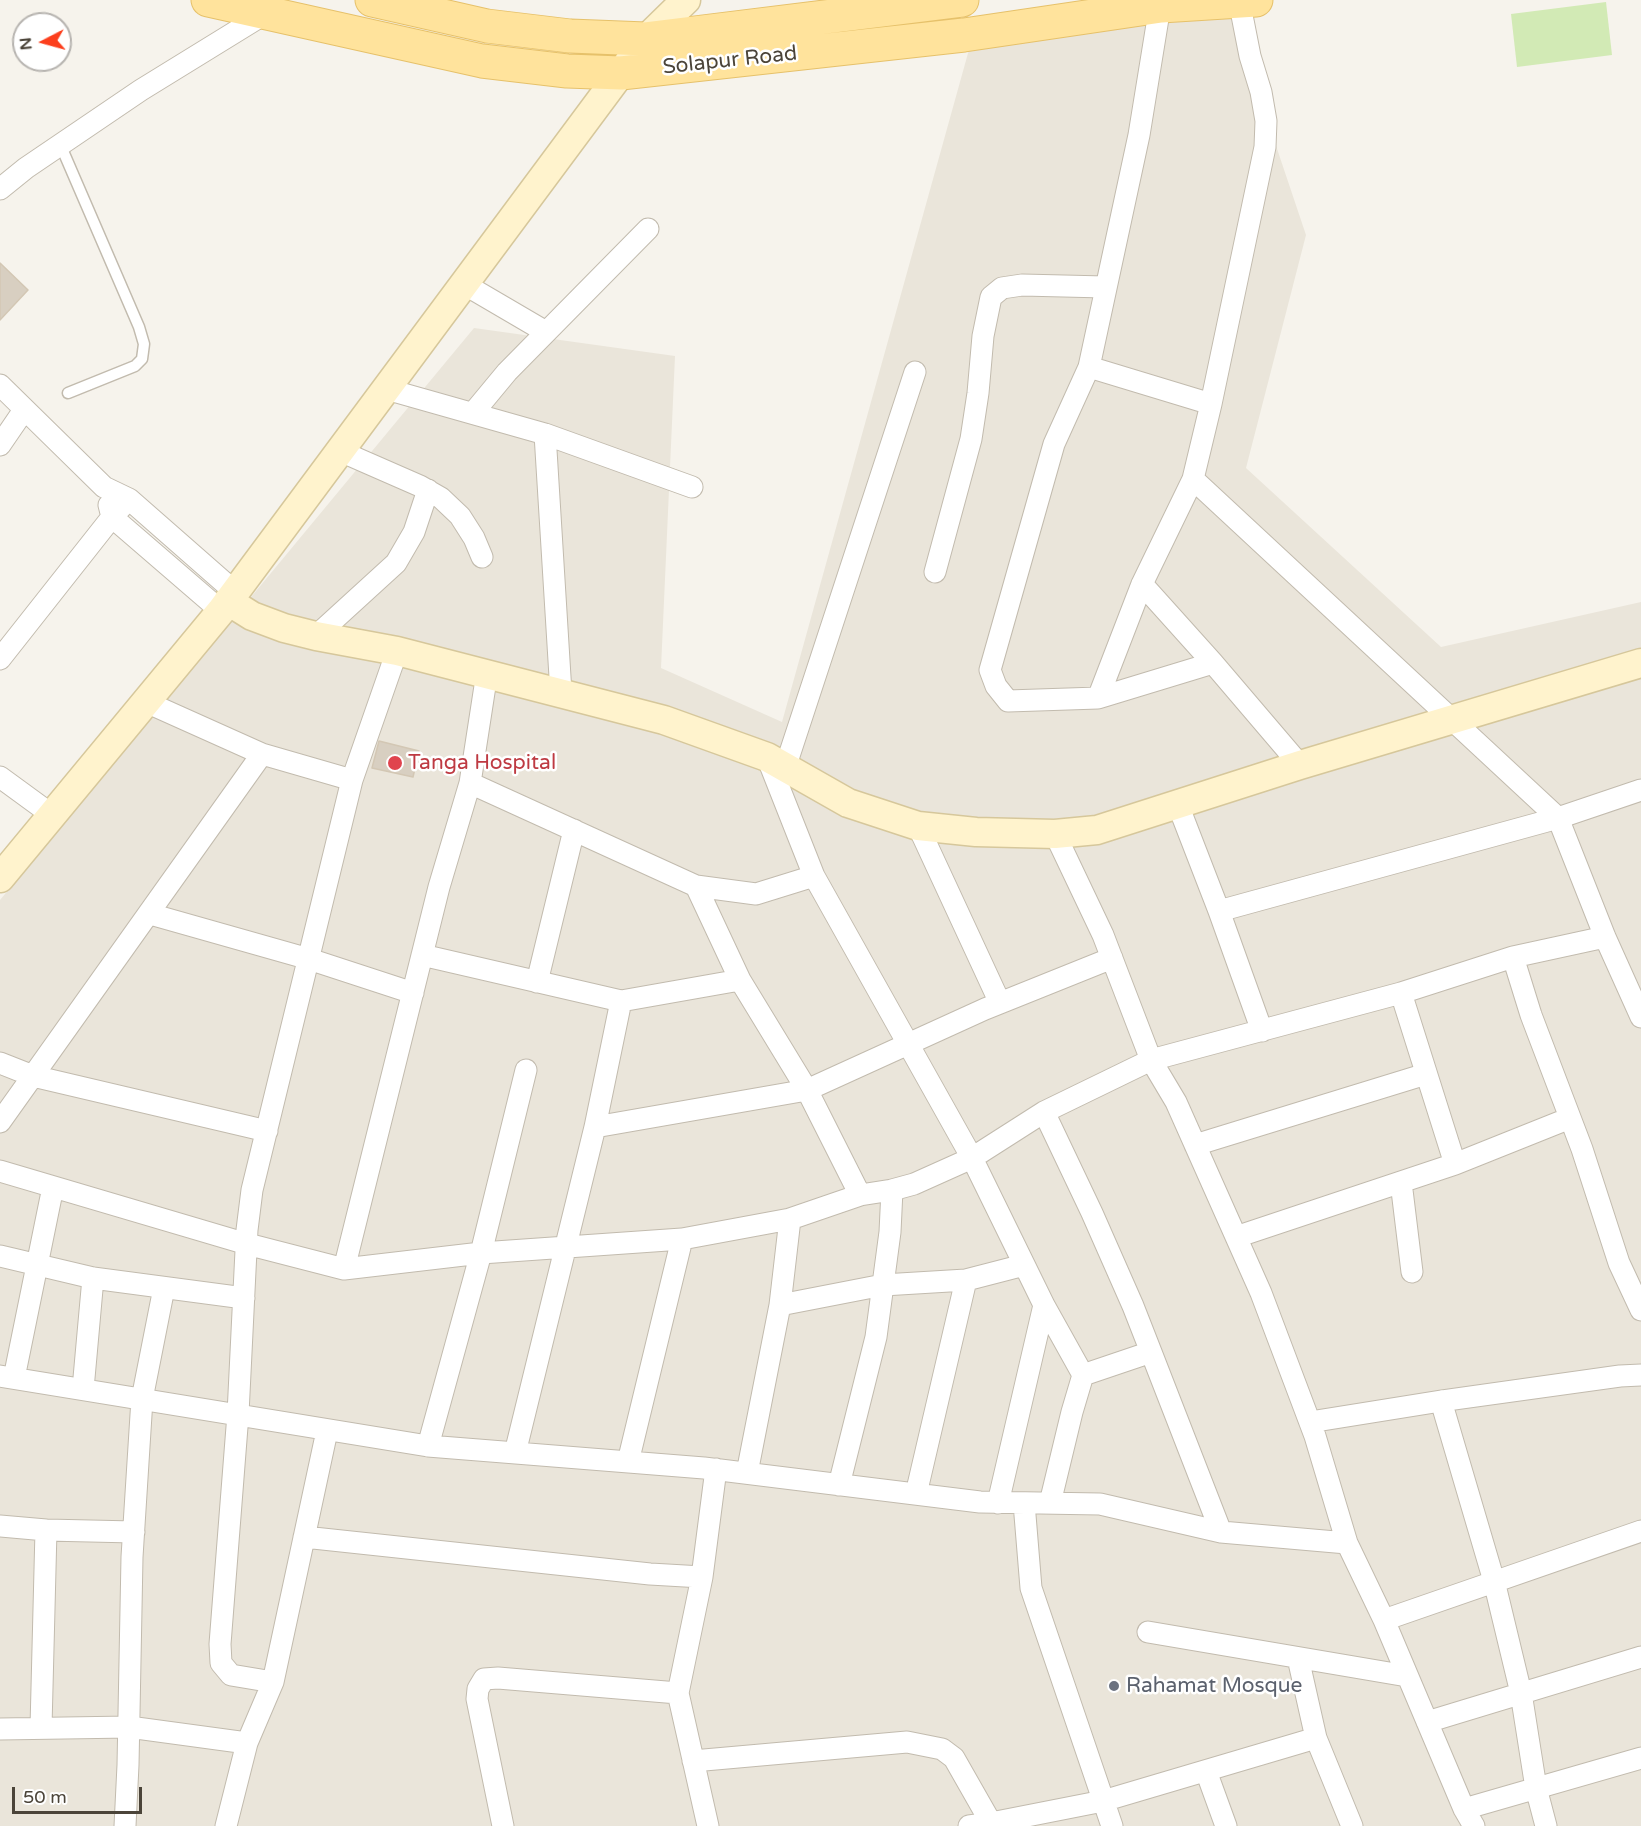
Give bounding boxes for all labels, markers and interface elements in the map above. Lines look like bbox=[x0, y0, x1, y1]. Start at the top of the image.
north arrow bbox=[12, 12, 72, 72]
text: N bbox=[15, 36, 37, 51]
street label: Solapur Road bbox=[662, 41, 798, 81]
place label: Tanga Hospital bbox=[408, 750, 556, 776]
marker: Tanga Hospital bbox=[386, 754, 404, 772]
place label: Rahamat Mosque bbox=[1126, 1673, 1302, 1699]
marker: Rahamat Mosque bbox=[1107, 1679, 1121, 1693]
scale bar bbox=[15, 1775, 146, 1813]
text: 50 m bbox=[23, 1786, 67, 1808]

